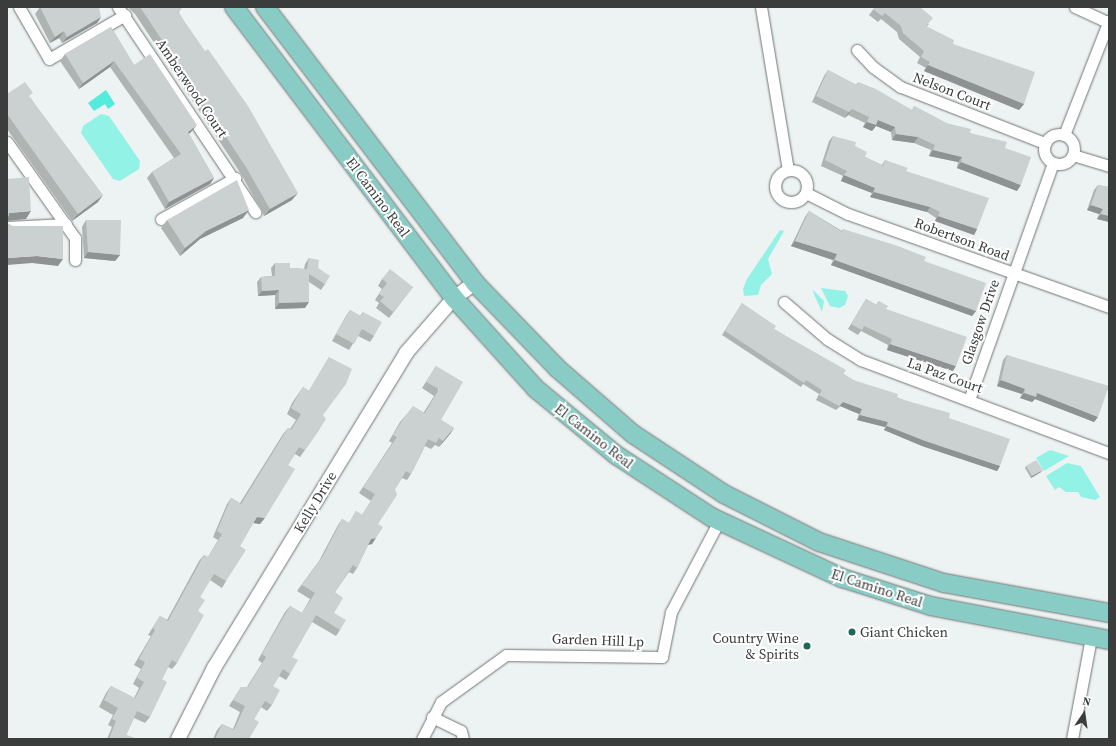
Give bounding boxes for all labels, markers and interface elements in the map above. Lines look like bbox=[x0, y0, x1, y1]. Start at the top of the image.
street label: Amberwood Court bbox=[153, 35, 231, 141]
street label: Nelson Court bbox=[911, 68, 993, 114]
street label: El Camino Real bbox=[343, 154, 413, 240]
street label: Robertson Road bbox=[912, 214, 1012, 264]
street label: Glasgow Drive bbox=[958, 277, 1002, 367]
street label: La Paz Court bbox=[905, 354, 985, 396]
street label: El Camino Real bbox=[551, 400, 637, 472]
street label: Kelly Drive bbox=[290, 468, 340, 536]
street label: El Camino Real bbox=[829, 565, 925, 611]
place label: Giant Chicken bbox=[860, 624, 948, 640]
marker: Giant Chicken bbox=[847, 627, 857, 637]
street label: Garden Hill Lp bbox=[552, 630, 644, 650]
place label: Country Wine & Spirits bbox=[712, 630, 799, 662]
marker: Country Wine & Spirits bbox=[802, 641, 812, 651]
north arrow bbox=[1064, 694, 1104, 734]
text: N bbox=[1081, 694, 1092, 710]

